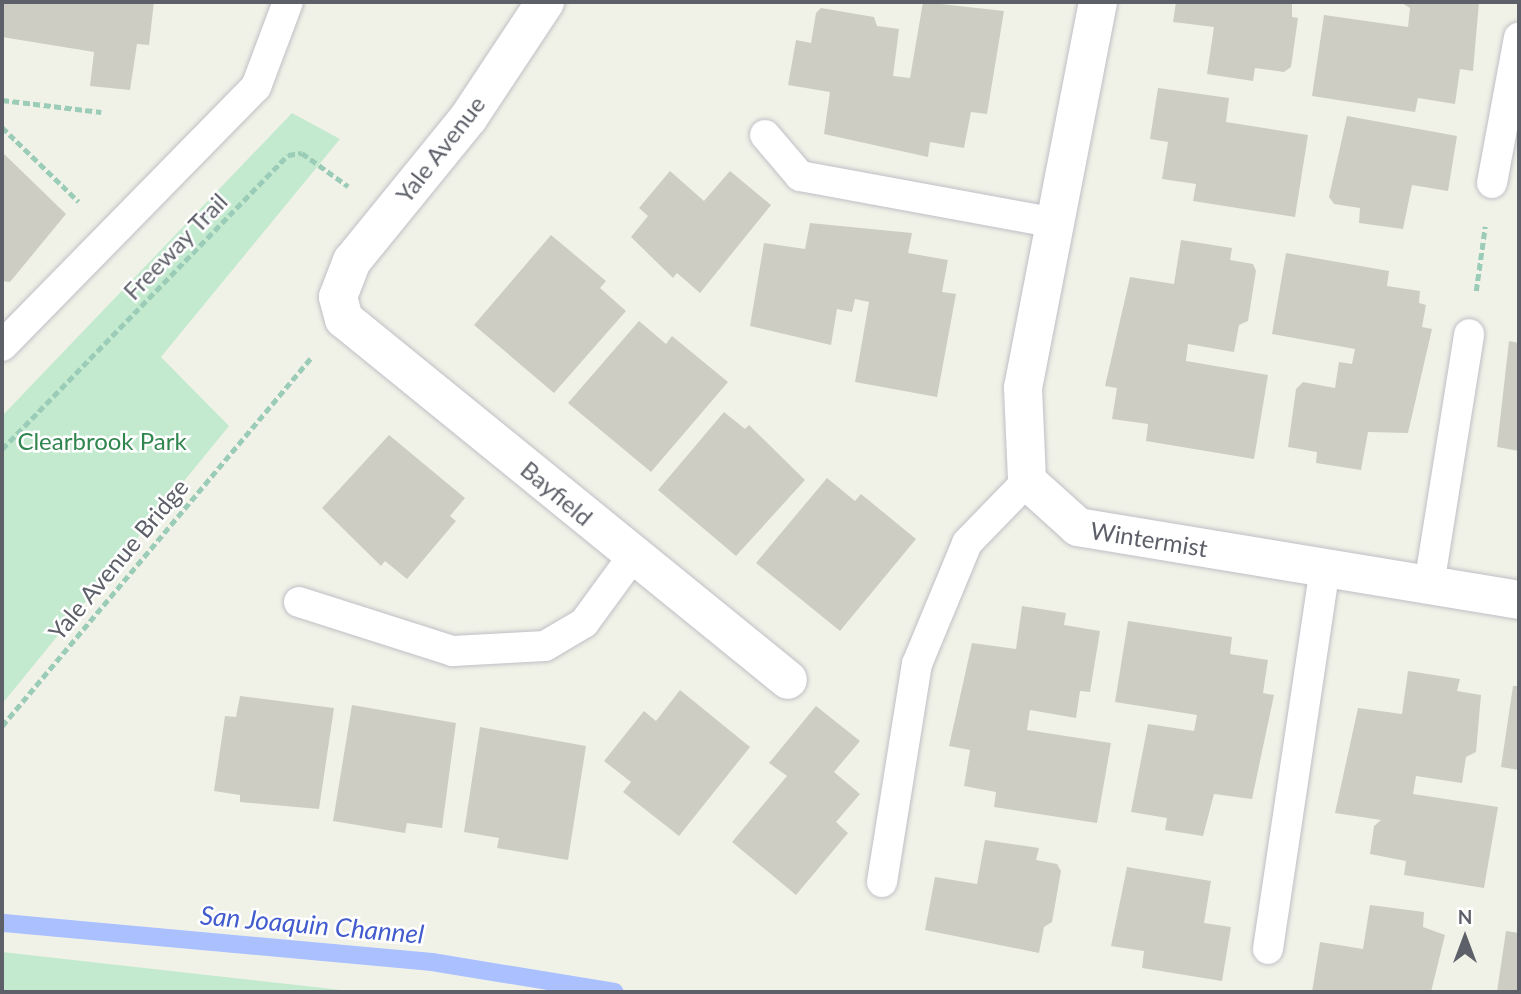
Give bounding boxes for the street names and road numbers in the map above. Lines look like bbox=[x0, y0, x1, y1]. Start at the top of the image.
street label: Yale Avenue bbox=[389, 90, 491, 208]
street label: Freeway Trail bbox=[117, 186, 233, 306]
street label: Bayfield bbox=[515, 455, 599, 531]
street label: Yale Avenue Bridge bbox=[42, 472, 194, 646]
street label: Wintermist bbox=[1088, 516, 1210, 562]

